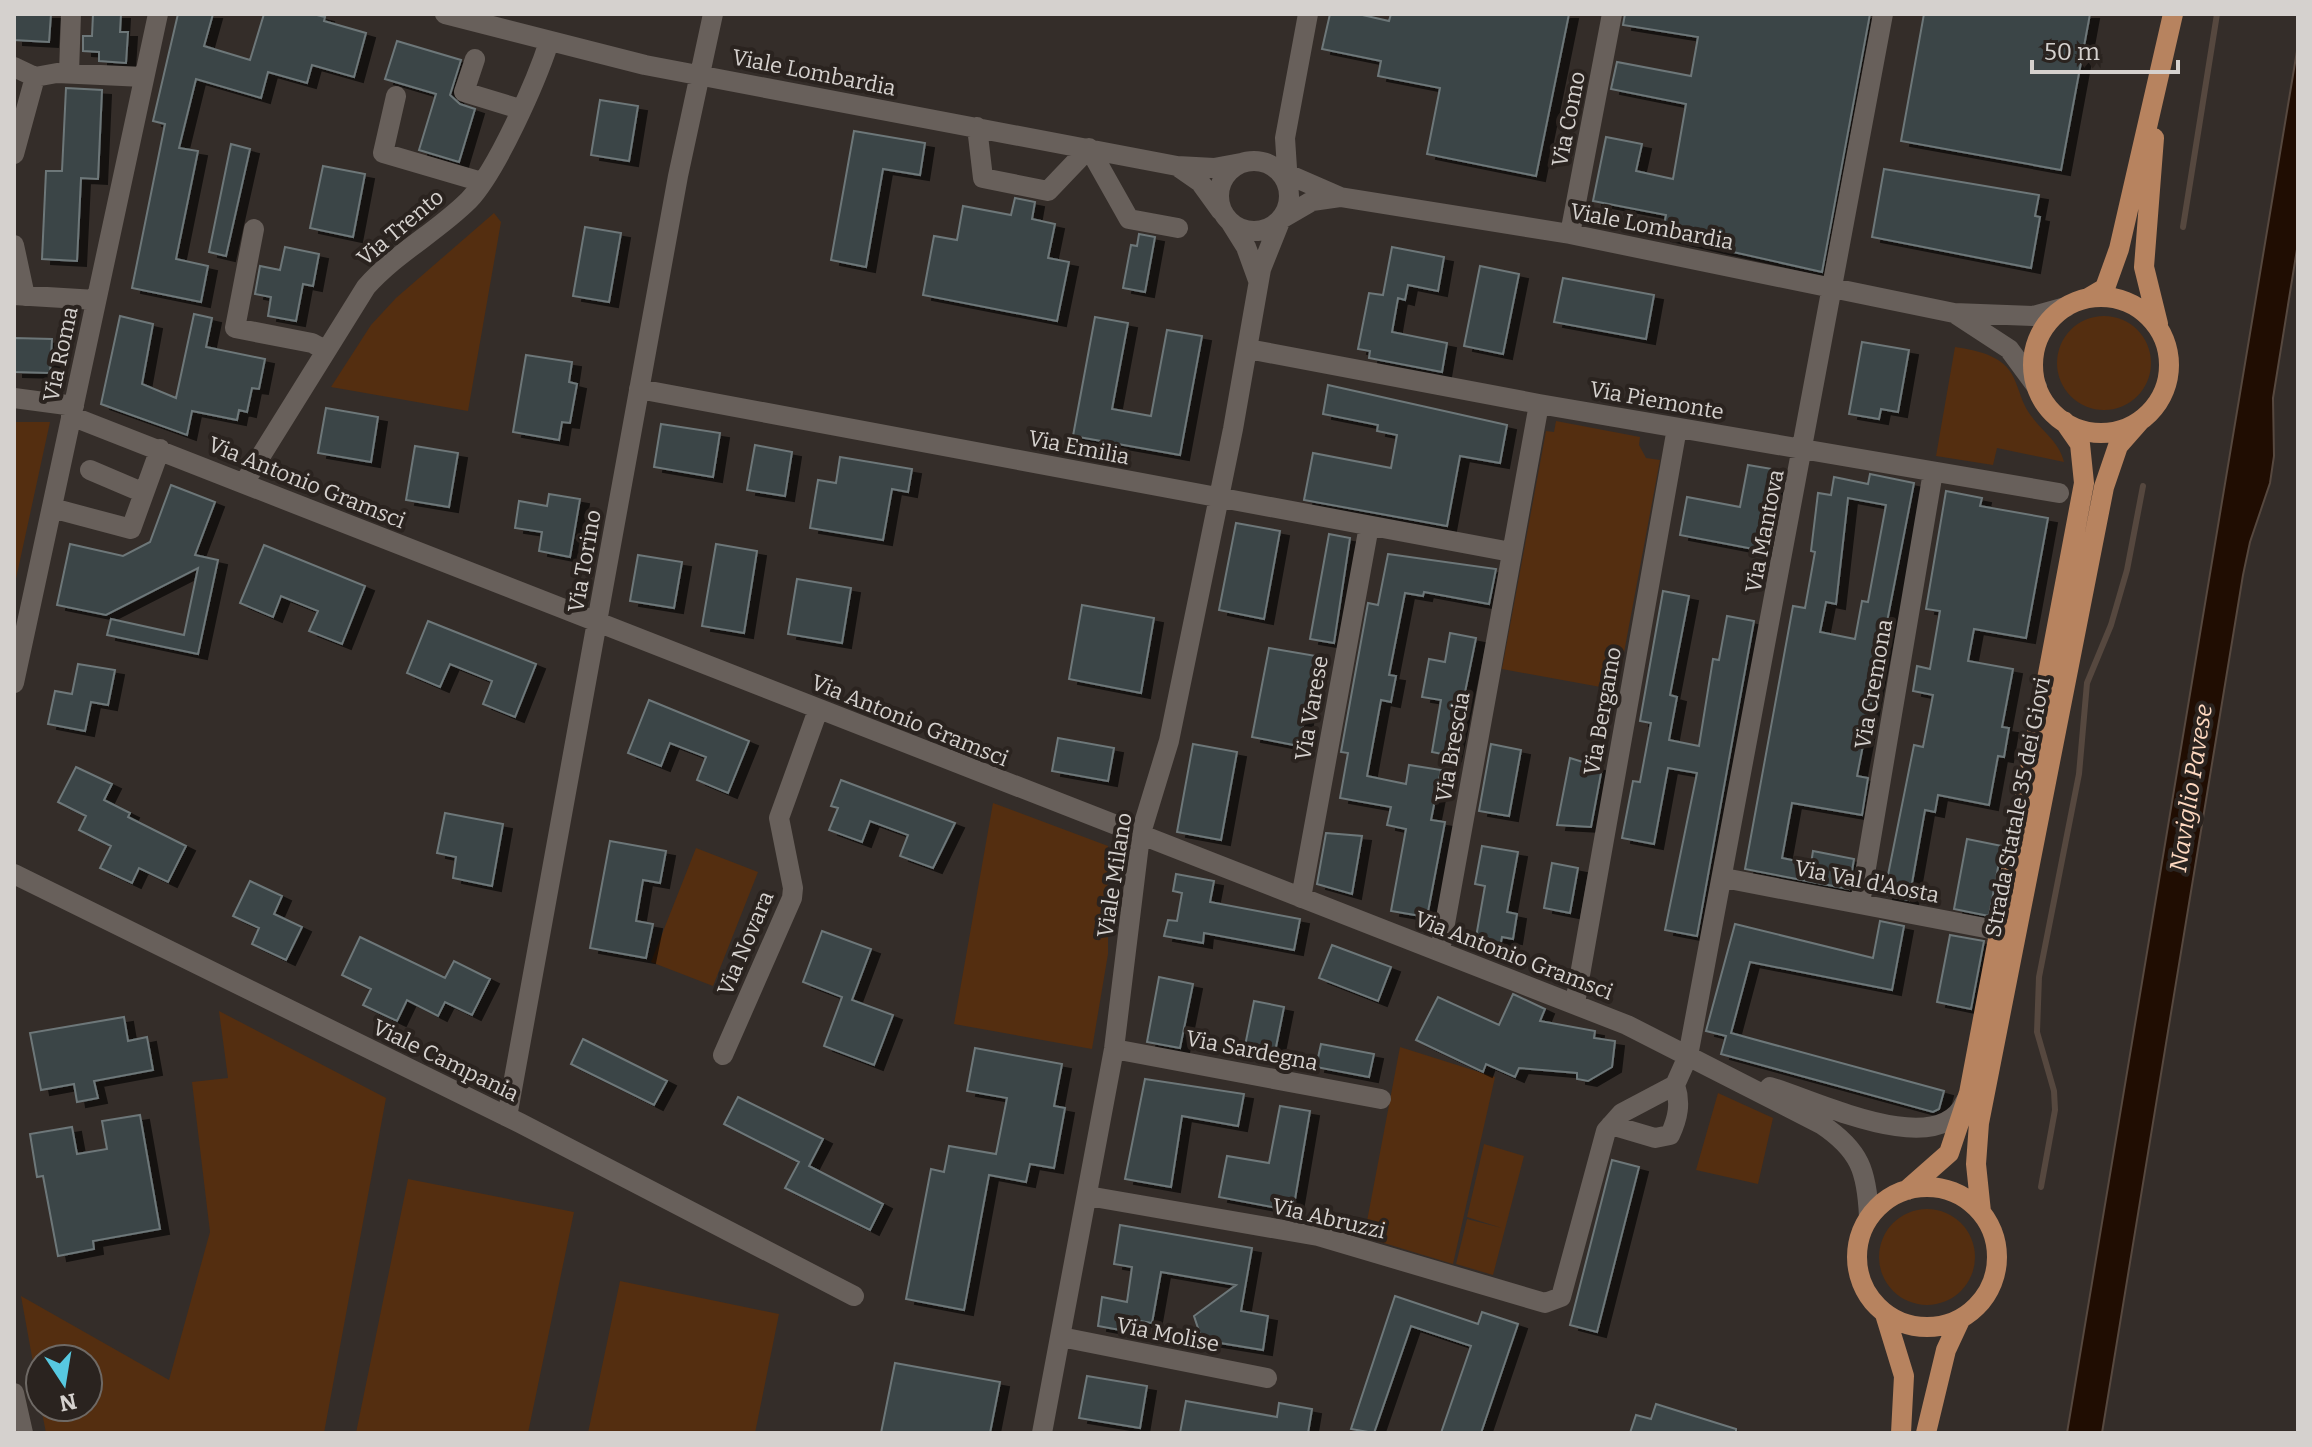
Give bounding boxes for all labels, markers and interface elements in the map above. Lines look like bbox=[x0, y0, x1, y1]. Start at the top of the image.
scale bar bbox=[2032, 24, 2178, 74]
text: 50 m bbox=[2044, 38, 2100, 66]
street label: Viale Lombardia bbox=[730, 43, 898, 102]
street label: Via Como bbox=[1546, 69, 1591, 169]
street label: Via Trento bbox=[351, 183, 449, 271]
street label: Viale Lombardia bbox=[1568, 197, 1736, 256]
street label: Via Roma bbox=[37, 304, 84, 404]
street label: Via Piemonte bbox=[1588, 375, 1726, 426]
street label: Via Emilia bbox=[1026, 424, 1132, 471]
street label: Via Antonio Gramsci bbox=[204, 431, 410, 535]
street label: Via Mantova bbox=[1739, 467, 1790, 595]
street label: Via Torino bbox=[562, 508, 607, 615]
street label: Via Cremona bbox=[1849, 617, 1898, 751]
street label: Via Bergamo bbox=[1578, 645, 1627, 777]
street label: Via Varese bbox=[1289, 653, 1334, 763]
street label: Via Antonio Gramsci bbox=[807, 669, 1013, 773]
street label: Strada Statale 35 dei Giovi bbox=[1979, 674, 2056, 939]
street label: Via Brescia bbox=[1429, 690, 1475, 804]
water label: Naviglio Pavese bbox=[2164, 702, 2218, 874]
street label: Viale Milano bbox=[1091, 811, 1138, 939]
street label: Via Val d'Aosta bbox=[1792, 854, 1942, 909]
street label: Via Novara bbox=[711, 887, 779, 999]
street label: Via Antonio Gramsci bbox=[1411, 905, 1617, 1006]
street label: Viale Campania bbox=[368, 1013, 523, 1108]
street label: Via Sardegna bbox=[1184, 1024, 1320, 1077]
street label: Via Abruzzi bbox=[1269, 1192, 1389, 1245]
street label: Via Molise bbox=[1114, 1311, 1222, 1358]
north arrow bbox=[24, 1343, 104, 1423]
text: N bbox=[57, 1387, 79, 1417]

